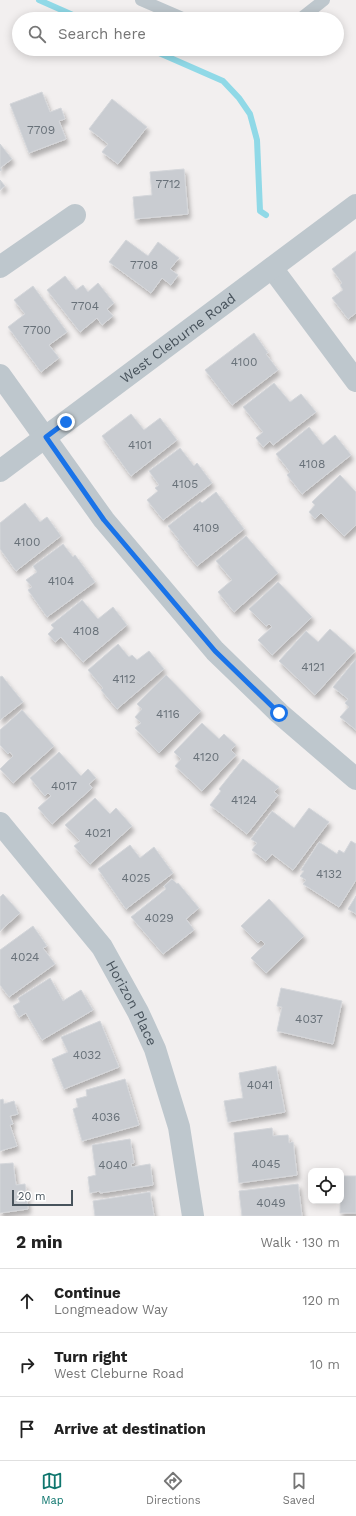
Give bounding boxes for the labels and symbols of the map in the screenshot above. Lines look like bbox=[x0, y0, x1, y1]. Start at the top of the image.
house number: 7709 bbox=[27, 123, 55, 137]
house number: 7712 bbox=[155, 177, 181, 191]
house number: 7708 bbox=[130, 258, 158, 272]
street label: West Cleburne Road bbox=[117, 290, 239, 386]
house number: 7704 bbox=[71, 299, 99, 313]
house number: 7700 bbox=[23, 323, 51, 337]
house number: 4100 bbox=[231, 355, 257, 369]
route end bbox=[57, 413, 75, 431]
house number: 4101 bbox=[128, 438, 152, 452]
house number: 4108 bbox=[299, 457, 325, 471]
house number: 4105 bbox=[172, 477, 198, 491]
house number: 4109 bbox=[193, 521, 219, 535]
house number: 4100 bbox=[14, 535, 40, 549]
house number: 4104 bbox=[48, 574, 74, 588]
house number: 4108 bbox=[73, 624, 99, 638]
house number: 4121 bbox=[301, 660, 325, 674]
house number: 4112 bbox=[112, 672, 136, 686]
route start bbox=[270, 704, 288, 722]
house number: 4116 bbox=[156, 707, 180, 721]
house number: 4120 bbox=[193, 750, 219, 764]
house number: 4017 bbox=[51, 779, 77, 793]
house number: 4124 bbox=[231, 793, 257, 807]
house number: 4021 bbox=[85, 826, 111, 840]
house number: 4132 bbox=[316, 867, 342, 881]
house number: 4025 bbox=[122, 871, 150, 885]
house number: 4029 bbox=[144, 911, 174, 925]
house number: 4024 bbox=[11, 950, 39, 964]
street label: Horizon Place bbox=[103, 958, 160, 1048]
house number: 4037 bbox=[295, 1012, 323, 1026]
house number: 4032 bbox=[73, 1048, 101, 1062]
house number: 4041 bbox=[247, 1078, 273, 1092]
house number: 4036 bbox=[92, 1110, 120, 1124]
house number: 4045 bbox=[251, 1157, 281, 1171]
house number: 4040 bbox=[98, 1158, 128, 1172]
scale bar bbox=[12, 1188, 73, 1207]
house number: 4049 bbox=[256, 1196, 286, 1210]

